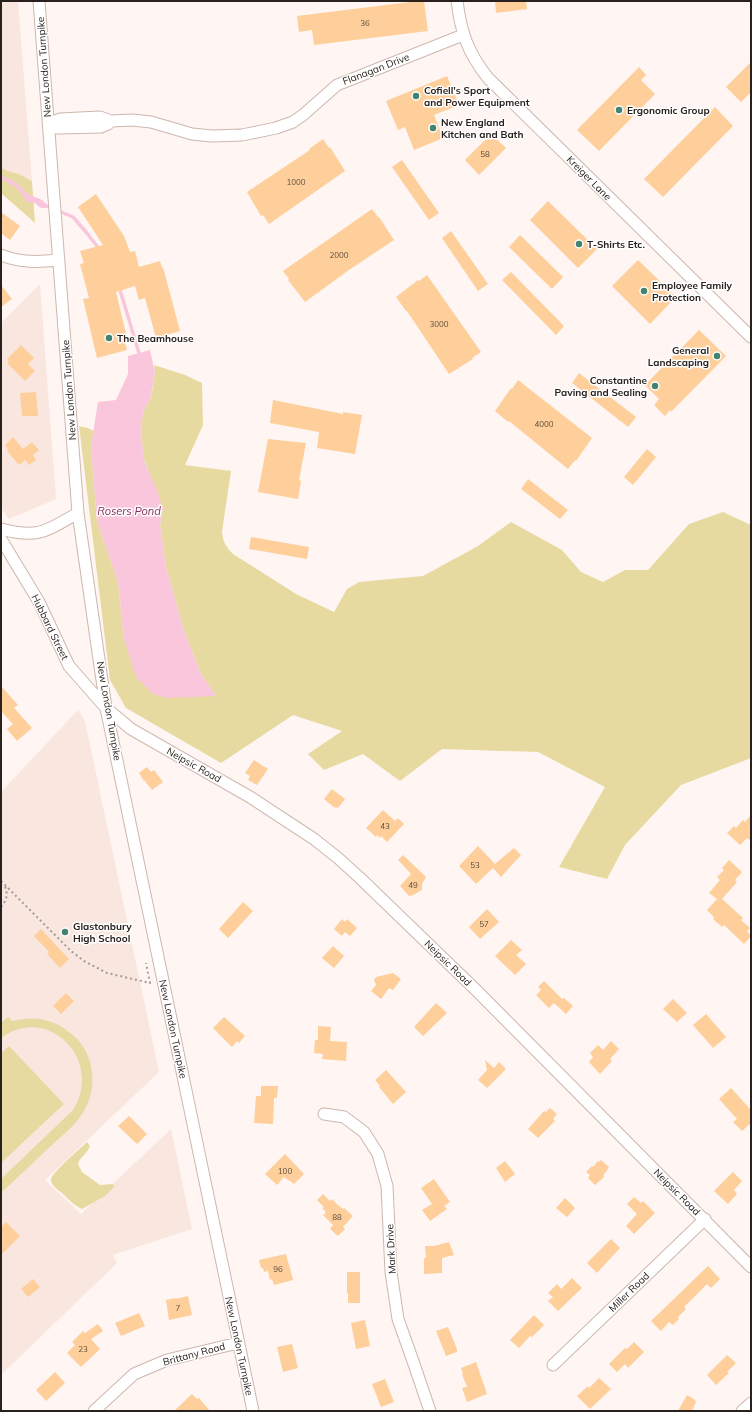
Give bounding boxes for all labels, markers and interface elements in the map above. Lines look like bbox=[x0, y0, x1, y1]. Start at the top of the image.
street label: New London Turnpike bbox=[34, 16, 54, 118]
house number: 36 bbox=[360, 18, 370, 28]
street label: Flanagan Drive bbox=[341, 50, 411, 88]
place label: Cofiell's Sport and Power Equipment bbox=[424, 84, 530, 109]
marker: Cofiell's Sport and Power Equipment bbox=[411, 91, 421, 101]
place label: Ergonomic Group bbox=[627, 104, 710, 117]
marker: Ergonomic Group bbox=[614, 105, 624, 115]
place label: New England Kitchen and Bath bbox=[441, 116, 523, 141]
marker: New England Kitchen and Bath bbox=[428, 123, 438, 133]
house number: 58 bbox=[480, 149, 490, 159]
street label: Kreiger Lane bbox=[564, 153, 614, 203]
house number: 1000 bbox=[286, 177, 306, 187]
place label: T-Shirts Etc. bbox=[587, 238, 645, 251]
marker: T-Shirts Etc. bbox=[574, 239, 584, 249]
house number: 2000 bbox=[329, 250, 349, 260]
place label: Employee Family Protection bbox=[652, 279, 733, 304]
marker: Employee Family Protection bbox=[639, 286, 649, 296]
house number: 3000 bbox=[429, 319, 449, 329]
place label: The Beamhouse bbox=[117, 332, 194, 345]
marker: The Beamhouse bbox=[104, 333, 114, 343]
street label: New London Turnpike bbox=[59, 339, 79, 441]
place label: General Landscaping bbox=[648, 344, 709, 369]
marker: General Landscaping bbox=[712, 351, 722, 361]
place label: Constantine Paving and Sealing bbox=[555, 374, 648, 399]
marker: Constantine Paving and Sealing bbox=[650, 381, 660, 391]
house number: 4000 bbox=[534, 419, 554, 429]
water label: Rosers Pond bbox=[97, 504, 161, 518]
street label: Hubbard Street bbox=[29, 592, 72, 662]
street label: New London Turnpike bbox=[94, 660, 124, 762]
street label: Neipsic Road bbox=[164, 745, 224, 785]
house number: 43 bbox=[380, 821, 390, 831]
house number: 53 bbox=[470, 860, 480, 870]
house number: 49 bbox=[408, 880, 418, 890]
house number: 57 bbox=[479, 919, 489, 929]
place label: Glastonbury High School bbox=[73, 920, 132, 945]
marker: Glastonbury High School bbox=[60, 927, 70, 937]
street label: Neipsic Road bbox=[422, 937, 474, 989]
street label: New London Turnpike bbox=[156, 978, 190, 1080]
house number: 100 bbox=[278, 1166, 292, 1176]
street label: Neipsic Road bbox=[651, 1166, 703, 1218]
house number: 88 bbox=[332, 1212, 342, 1222]
street label: Mark Drive bbox=[383, 1224, 399, 1274]
house number: 96 bbox=[273, 1264, 283, 1274]
street label: Miller Road bbox=[606, 1269, 652, 1315]
street label: New London Turnpike bbox=[222, 1295, 256, 1397]
house number: 7 bbox=[176, 1303, 181, 1313]
street label: Brittany Road bbox=[161, 1339, 227, 1369]
house number: 23 bbox=[78, 1344, 88, 1354]

